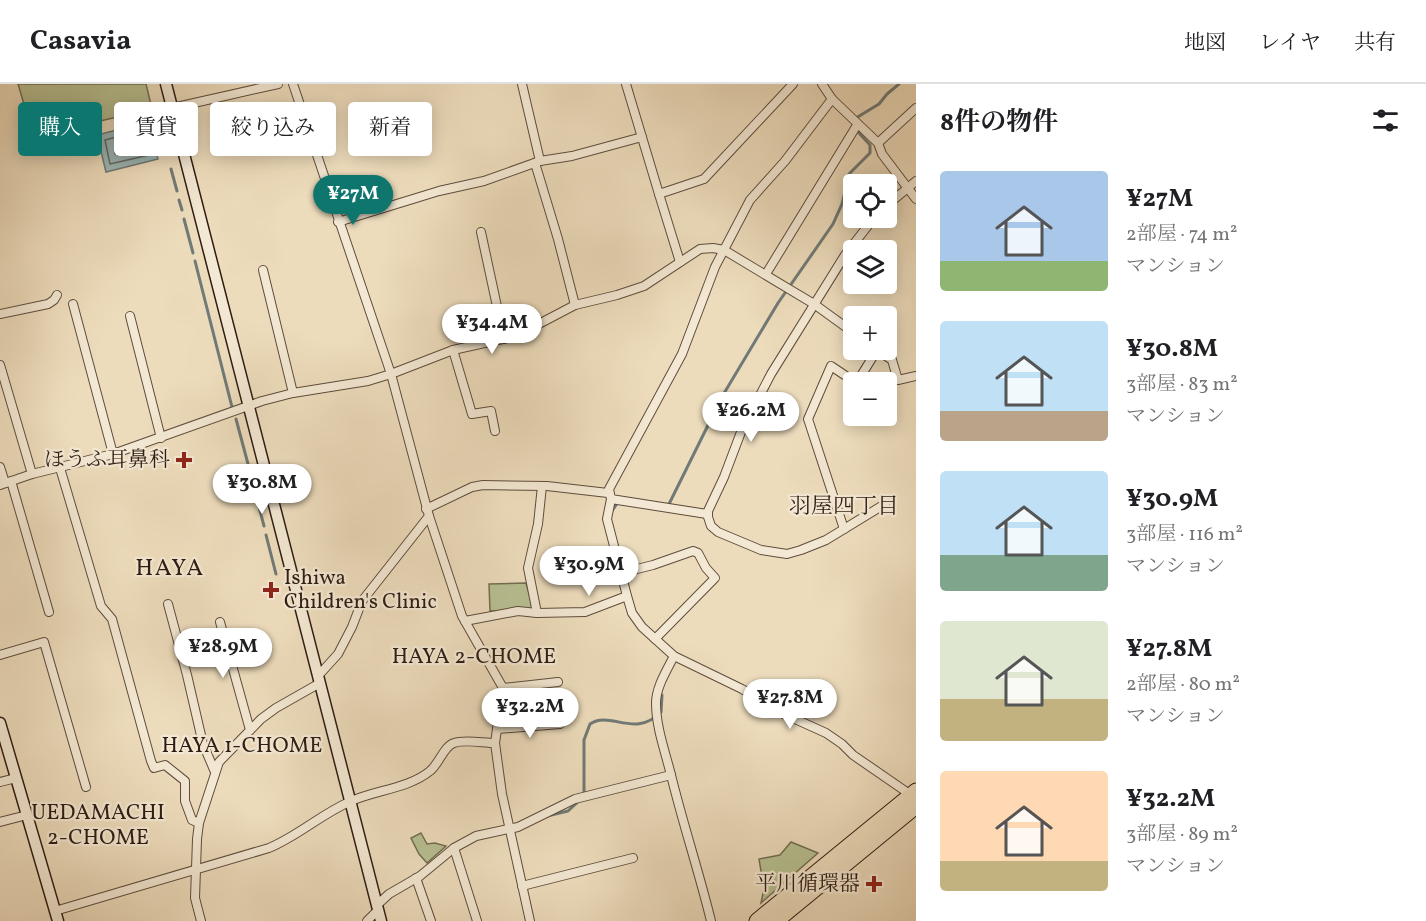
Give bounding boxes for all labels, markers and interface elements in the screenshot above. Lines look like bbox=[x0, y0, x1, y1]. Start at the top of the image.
text: Casavia bbox=[30, 22, 131, 61]
text: 地図 bbox=[1184, 29, 1226, 58]
text: レイヤ bbox=[1259, 29, 1321, 58]
text: 共有 bbox=[1354, 29, 1396, 58]
chip: 購入 bbox=[18, 102, 102, 156]
chip: 賃貸 bbox=[114, 102, 198, 156]
chip: 絞り込み bbox=[210, 102, 336, 156]
chip: 新着 bbox=[348, 102, 432, 156]
icon: filters bbox=[1369, 104, 1402, 137]
text: 8件の物件 bbox=[940, 105, 1058, 141]
map controls bbox=[843, 174, 897, 426]
button: locate bbox=[843, 174, 897, 228]
pin: ¥27M bbox=[317, 175, 389, 226]
text: ¥27M bbox=[327, 180, 379, 208]
text: ¥27M bbox=[1126, 181, 1193, 217]
icon: home bbox=[988, 195, 1060, 267]
text: 2部屋 · 74 m² bbox=[1126, 221, 1237, 249]
button: layers bbox=[843, 240, 897, 294]
text: マンション bbox=[1126, 253, 1225, 281]
pin: ¥34.4M bbox=[443, 304, 541, 355]
button: + bbox=[843, 306, 897, 360]
text: ¥34.4M bbox=[456, 309, 528, 337]
text: ¥30.8M bbox=[1126, 331, 1218, 367]
icon: home bbox=[988, 345, 1060, 417]
text: 3部屋 · 83 m² bbox=[1126, 371, 1238, 399]
button: − bbox=[843, 372, 897, 426]
pin: ¥26.2M bbox=[702, 392, 800, 443]
text: ¥26.2M bbox=[716, 397, 786, 425]
text: マンション bbox=[1126, 403, 1225, 431]
place label: ほうふ耳鼻科 bbox=[44, 446, 170, 475]
marker: ほうふ耳鼻科 bbox=[175, 451, 193, 469]
pin: ¥30.8M bbox=[213, 464, 311, 515]
text: ¥30.8M bbox=[227, 469, 297, 497]
text: ¥30.9M bbox=[1126, 481, 1218, 517]
district label: 羽屋四丁目 bbox=[789, 492, 899, 523]
icon: home bbox=[988, 495, 1060, 567]
text: 3部屋 · 116 m² bbox=[1126, 521, 1243, 549]
pin: ¥30.9M bbox=[540, 546, 638, 597]
text: ¥30.9M bbox=[554, 551, 624, 579]
district label: HAYA bbox=[135, 552, 205, 586]
text: マンション bbox=[1126, 553, 1225, 581]
place label: Ishiwa Children's Clinic bbox=[284, 564, 437, 617]
marker: Ishiwa Children's Clinic bbox=[262, 581, 280, 599]
pin: ¥28.9M bbox=[174, 628, 272, 679]
text: ¥27.8M bbox=[1126, 631, 1212, 667]
text: ¥28.9M bbox=[188, 633, 258, 661]
district label: HAYA 2-CHOME bbox=[392, 642, 556, 673]
icon: home bbox=[988, 645, 1060, 717]
text: 2部屋 · 80 m² bbox=[1126, 671, 1240, 699]
pin: ¥27.8M bbox=[741, 679, 839, 730]
text: ¥27.8M bbox=[757, 684, 823, 712]
pin: ¥32.2M bbox=[481, 688, 579, 739]
text: ¥32.2M bbox=[496, 693, 564, 721]
text: マンション bbox=[1126, 703, 1225, 731]
district label: HAYA 1-CHOME bbox=[162, 731, 322, 762]
text: ¥32.2M bbox=[1126, 781, 1215, 817]
icon: home bbox=[988, 795, 1060, 867]
district label: UEDAMACHI 2-CHOME bbox=[31, 798, 165, 854]
text: 3部屋 · 89 m² bbox=[1126, 821, 1238, 849]
text: マンション bbox=[1126, 853, 1225, 881]
place label: 平川循環器 bbox=[755, 870, 860, 899]
marker: 平川循環器 bbox=[865, 875, 883, 893]

